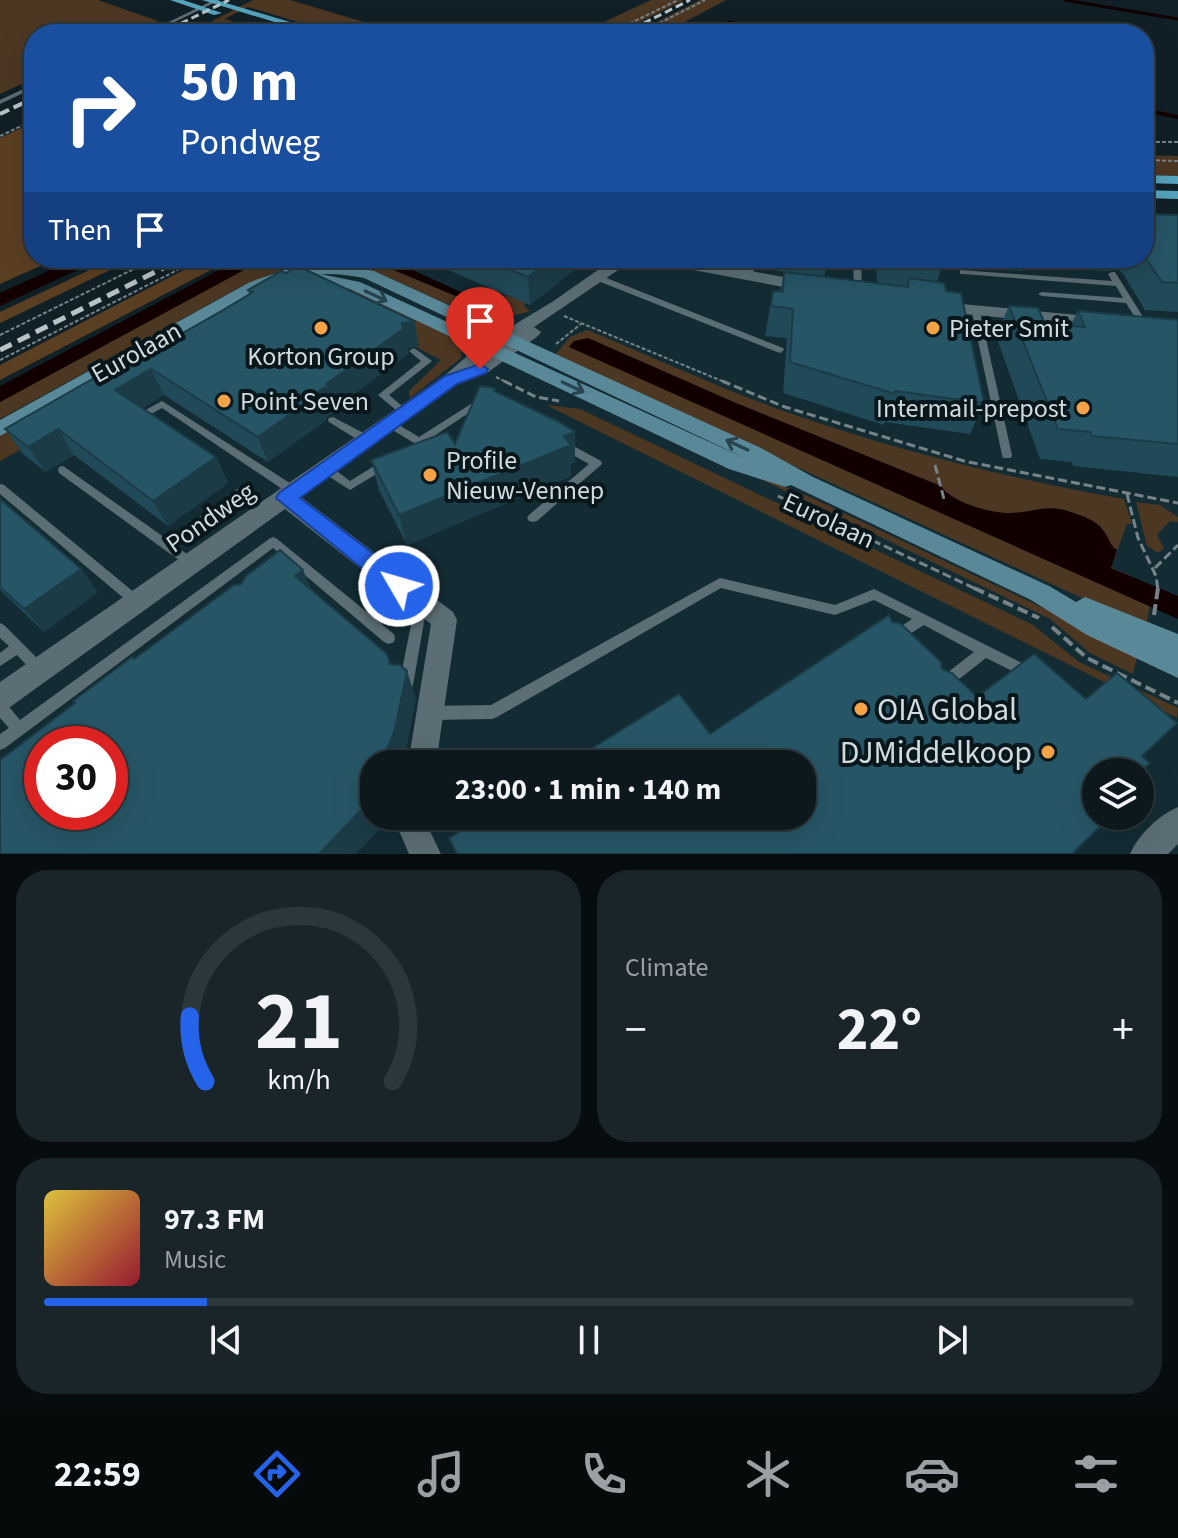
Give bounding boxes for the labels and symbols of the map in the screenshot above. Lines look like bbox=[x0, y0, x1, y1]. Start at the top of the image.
pin bbox=[446, 287, 514, 369]
one-way arrow bbox=[364, 289, 388, 304]
place label: Pieter Smit bbox=[949, 310, 1069, 347]
street label: Eurolaan bbox=[85, 313, 188, 392]
marker: Korton Group bbox=[312, 319, 330, 337]
marker: Pieter Smit bbox=[924, 319, 942, 337]
place label: Korton Group bbox=[247, 338, 395, 375]
one-way arrow bbox=[561, 380, 585, 395]
place label: Point Seven bbox=[240, 383, 369, 420]
place label: Intermail-prepost bbox=[876, 390, 1067, 427]
marker: Point Seven bbox=[215, 392, 233, 410]
marker: Intermail-prepost bbox=[1074, 399, 1092, 417]
one-way arrow bbox=[725, 437, 749, 452]
place label: Profile Nieuw-Vennep bbox=[446, 442, 604, 509]
marker: Profile Nieuw-Vennep bbox=[421, 466, 439, 484]
street label: Pondweg bbox=[158, 473, 262, 562]
street label: Eurolaan bbox=[777, 483, 881, 558]
position arrow bbox=[357, 544, 441, 628]
place label: OIA Global bbox=[877, 687, 1017, 733]
marker: OIA Global bbox=[852, 700, 870, 718]
speed limit sign: 30 bbox=[24, 726, 128, 830]
place label: DJMiddelkoop bbox=[840, 730, 1032, 776]
marker: DJMiddelkoop bbox=[1039, 743, 1057, 761]

